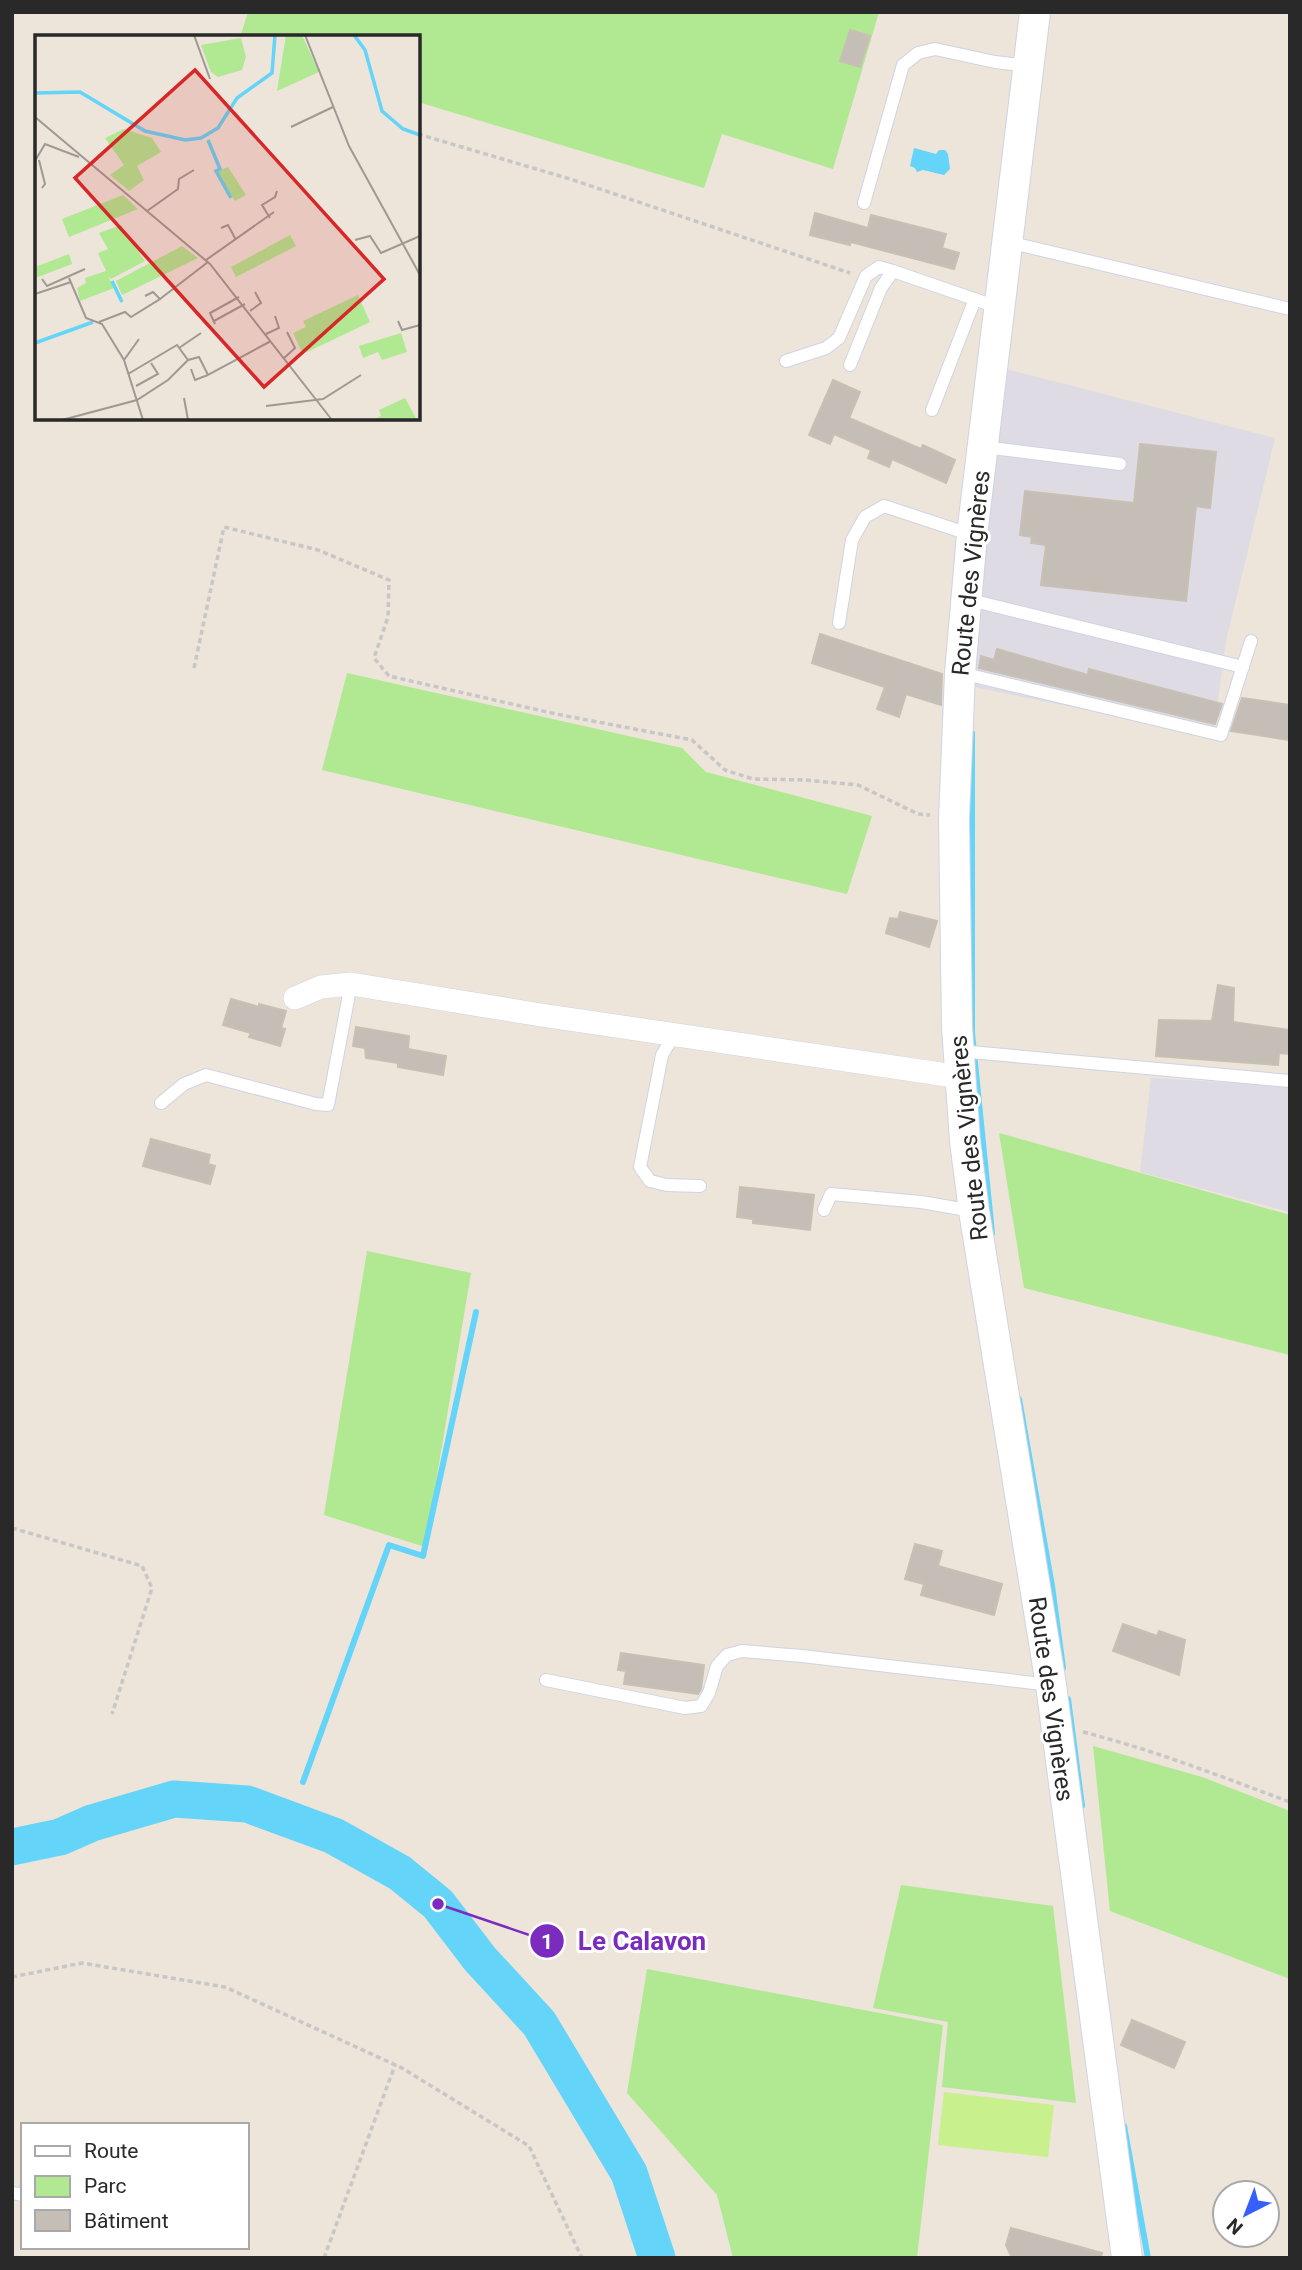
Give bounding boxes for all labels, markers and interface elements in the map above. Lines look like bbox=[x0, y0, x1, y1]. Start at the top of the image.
inset map bbox=[35, 35, 420, 420]
street label: Route des Vignères bbox=[946, 469, 996, 677]
street label: Route des Vignères bbox=[944, 1034, 994, 1242]
street label: Route des Vignères bbox=[1023, 1595, 1079, 1803]
callout: Le Calavon bbox=[529, 1918, 721, 1965]
text: Le Calavon bbox=[578, 1926, 706, 1956]
text: 1 bbox=[541, 1930, 553, 1954]
legend bbox=[21, 2123, 248, 2249]
text: Route bbox=[84, 2139, 139, 2163]
text: Parc bbox=[84, 2174, 126, 2198]
north arrow bbox=[1211, 2179, 1281, 2249]
text: Bâtiment bbox=[84, 2209, 169, 2233]
text: N bbox=[1222, 2213, 1248, 2239]

